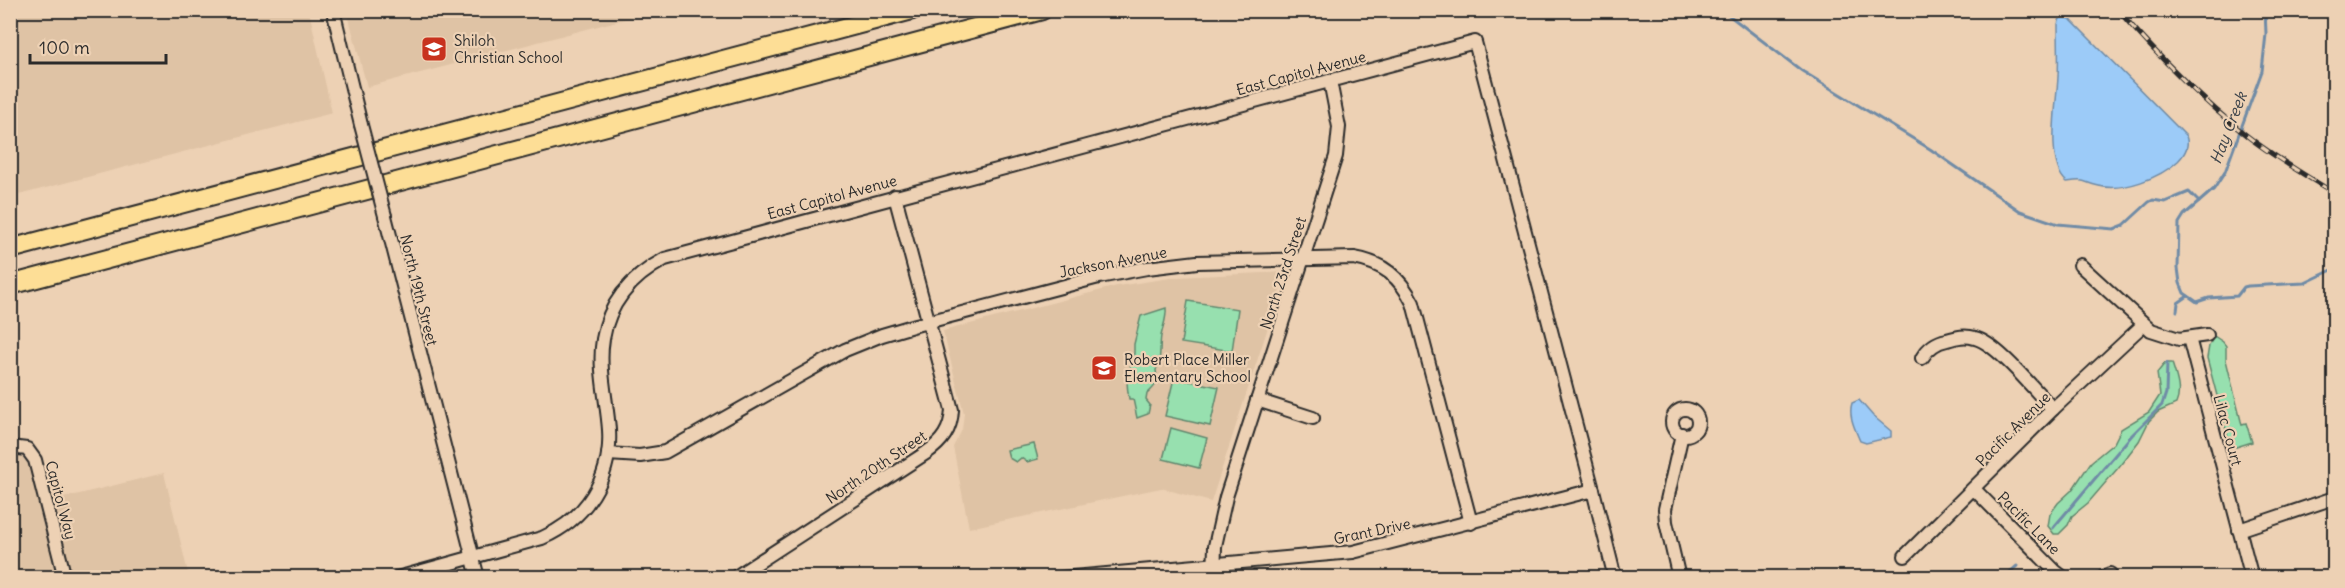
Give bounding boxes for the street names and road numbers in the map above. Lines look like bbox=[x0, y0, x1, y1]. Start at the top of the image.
street label: East Capitol Avenue bbox=[1234, 47, 1368, 99]
street label: East Capitol Avenue bbox=[765, 171, 899, 223]
street label: North 23rd Street bbox=[1256, 214, 1310, 332]
street label: North 19th Street bbox=[396, 232, 442, 348]
street label: Jackson Avenue bbox=[1058, 242, 1168, 282]
street label: Pacific Avenue bbox=[1972, 388, 2054, 470]
street label: Lilac Court bbox=[2209, 392, 2247, 468]
street label: North 20th Street bbox=[822, 426, 930, 508]
street label: Capitol Way bbox=[41, 459, 81, 541]
street label: Pacific Lane bbox=[1994, 488, 2064, 558]
street label: Grant Drive bbox=[1332, 514, 1412, 548]

